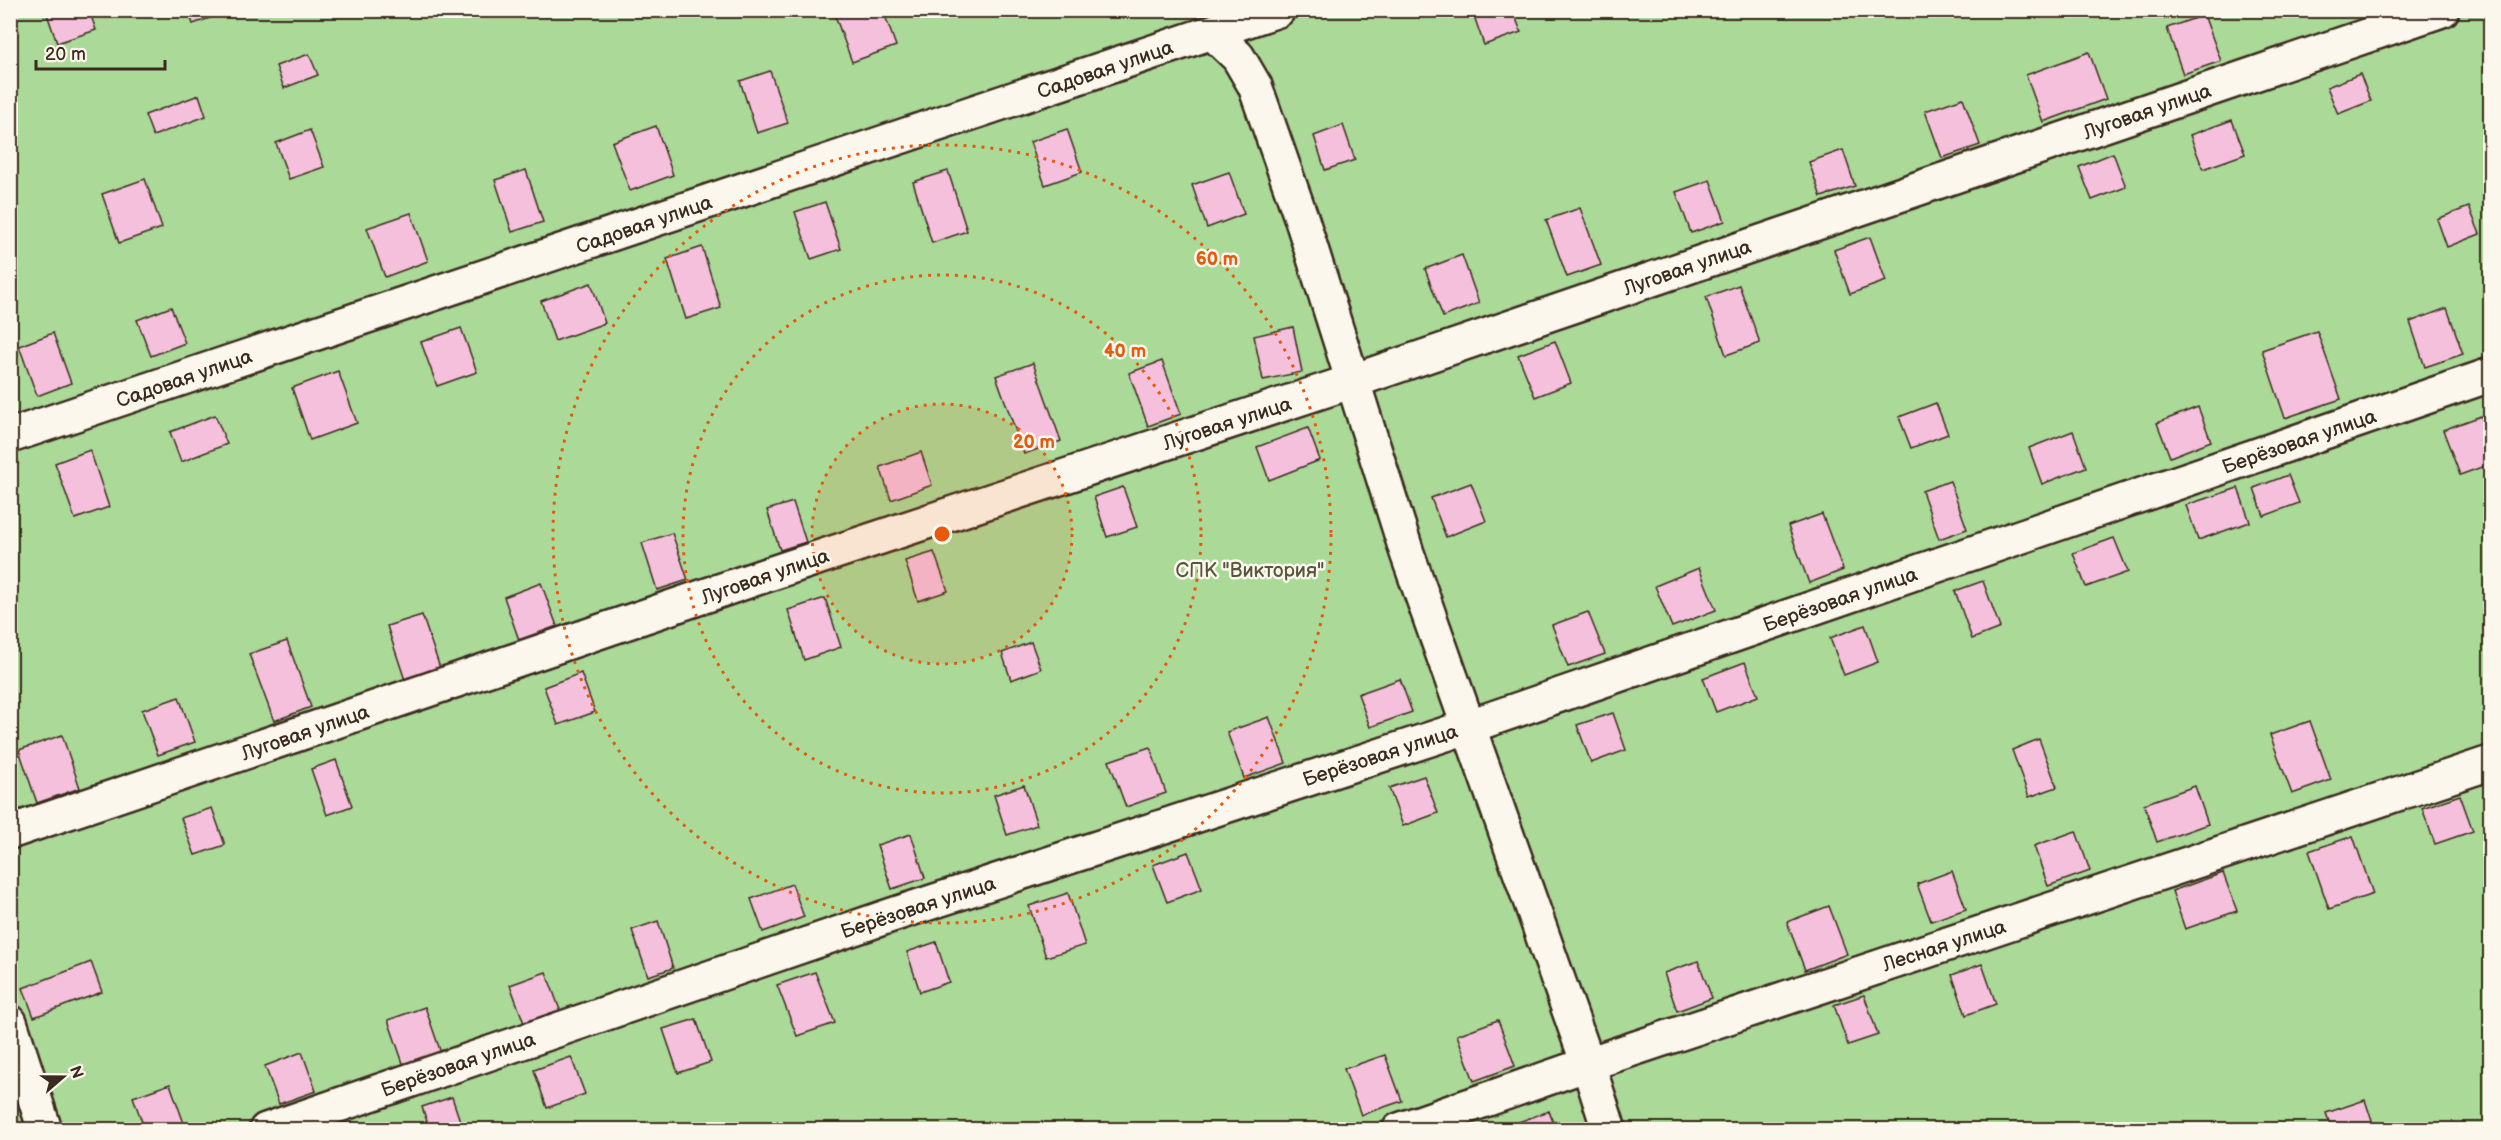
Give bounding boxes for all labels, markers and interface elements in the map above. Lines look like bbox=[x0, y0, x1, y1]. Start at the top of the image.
scale bar bbox=[36, 33, 165, 71]
street label: Садовая улица bbox=[1034, 35, 1177, 104]
text: 20 m bbox=[45, 44, 86, 65]
street label: Луговая улица bbox=[2079, 79, 2215, 145]
street label: Садовая улица bbox=[573, 190, 716, 259]
street label: Луговая улица bbox=[1619, 235, 1755, 301]
text: 60 m bbox=[1196, 249, 1238, 270]
text: 40 m bbox=[1104, 341, 1146, 362]
street label: Садовая улица bbox=[113, 344, 256, 413]
street label: Луговая улица bbox=[1159, 392, 1295, 456]
street label: Берёзовая улица bbox=[2219, 404, 2380, 480]
text: 20 m bbox=[1013, 432, 1055, 453]
centre of rings bbox=[932, 524, 952, 544]
street label: Луговая улица bbox=[697, 544, 833, 610]
park label: СПК "Виктория" bbox=[1175, 559, 1325, 583]
street label: Берёзовая улица bbox=[1760, 562, 1921, 638]
street label: Луговая улица bbox=[237, 700, 373, 766]
street label: Берёзовая улица bbox=[1300, 720, 1461, 792]
street label: Берёзовая улица bbox=[838, 872, 999, 944]
street label: Лесная улица bbox=[1878, 915, 2009, 978]
street label: Берёзовая улица bbox=[378, 1027, 539, 1103]
north arrow bbox=[33, 1047, 93, 1107]
text: N bbox=[65, 1063, 87, 1081]

